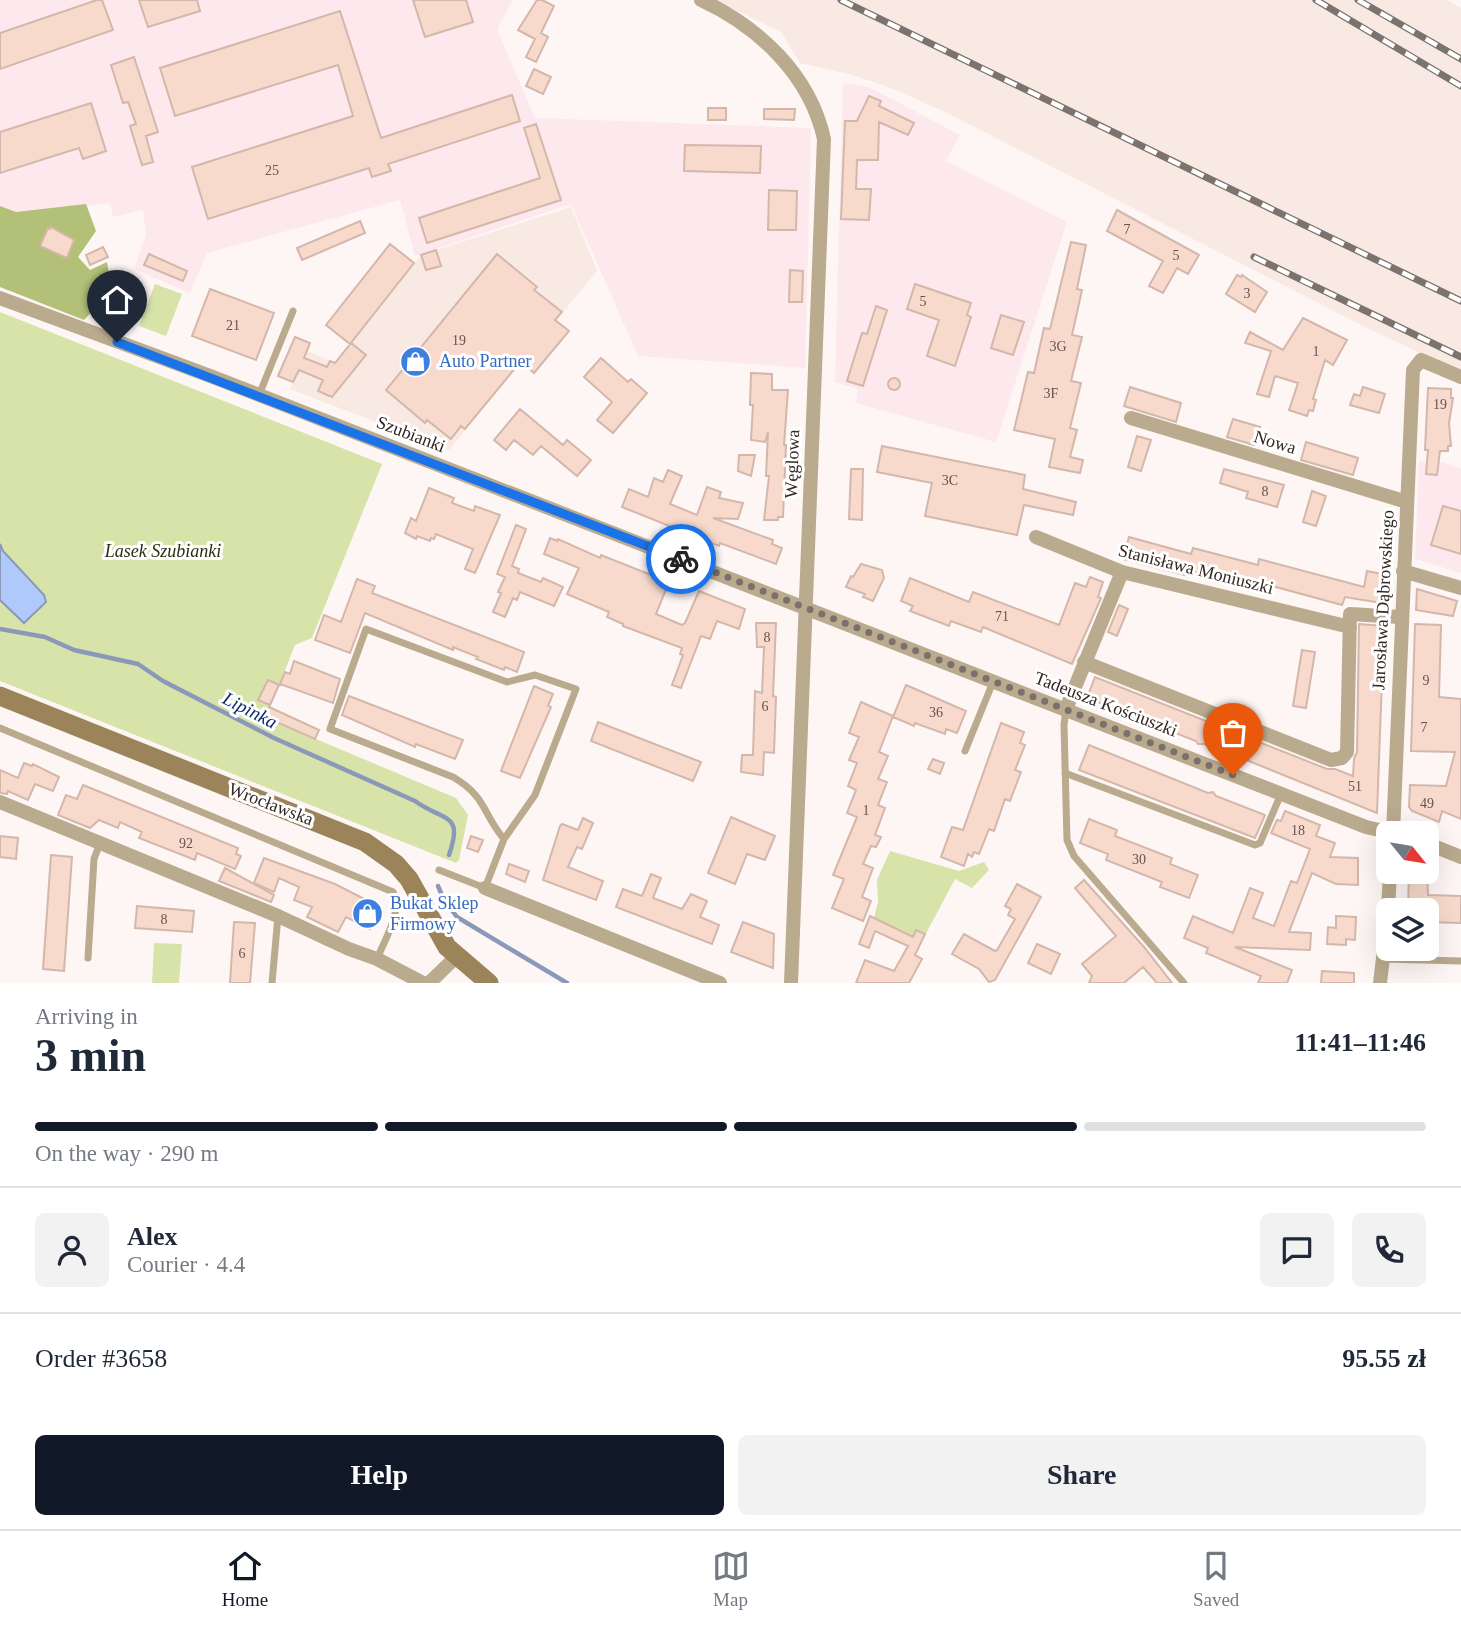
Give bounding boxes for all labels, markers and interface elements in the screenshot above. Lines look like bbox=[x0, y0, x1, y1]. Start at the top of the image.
house number: 25 bbox=[265, 163, 279, 178]
house number: 7 bbox=[1124, 222, 1131, 237]
house number: 5 bbox=[1173, 248, 1180, 263]
pin bbox=[87, 270, 147, 342]
icon: home bbox=[98, 281, 136, 319]
house number: 3 bbox=[1244, 286, 1251, 301]
house number: 5 bbox=[920, 294, 927, 309]
house number: 21 bbox=[226, 318, 240, 333]
house number: 19 bbox=[452, 333, 466, 348]
house number: 3G bbox=[1049, 339, 1067, 354]
shop icon: Auto Partner bbox=[399, 344, 433, 378]
house number: 1 bbox=[1313, 344, 1320, 359]
place label: Auto Partner bbox=[439, 351, 531, 371]
house number: 3F bbox=[1044, 386, 1059, 401]
house number: 19 bbox=[1433, 397, 1447, 412]
street label: Szubianki bbox=[374, 412, 448, 456]
street label: Nowa bbox=[1252, 426, 1298, 458]
street label: Węglowa bbox=[781, 429, 803, 499]
house number: 3C bbox=[942, 473, 958, 488]
house number: 8 bbox=[1262, 484, 1269, 499]
street label: Jarosława Dąbrowskiego bbox=[1368, 509, 1398, 691]
courier bbox=[646, 524, 716, 594]
icon: bike bbox=[662, 540, 700, 578]
street label: Stanisława Moniuszki bbox=[1116, 540, 1276, 598]
park label: Lasek Szubianki bbox=[104, 541, 221, 561]
house number: 71 bbox=[995, 609, 1009, 624]
house number: 8 bbox=[764, 630, 771, 645]
street label: Tadeusza Kościuszki bbox=[1032, 668, 1180, 740]
house number: 9 bbox=[1423, 673, 1430, 688]
water label: Lipinka bbox=[218, 687, 281, 733]
house number: 6 bbox=[762, 699, 769, 714]
pin bbox=[1203, 703, 1263, 775]
house number: 36 bbox=[929, 705, 943, 720]
icon: bag bbox=[1214, 714, 1252, 752]
house number: 7 bbox=[1421, 720, 1428, 735]
street label: Wrocławska bbox=[226, 779, 316, 829]
house number: 51 bbox=[1348, 779, 1362, 794]
house number: 49 bbox=[1420, 796, 1434, 811]
house number: 1 bbox=[863, 803, 870, 818]
north arrow bbox=[1376, 821, 1438, 884]
map controls bbox=[1376, 821, 1439, 961]
house number: 18 bbox=[1291, 823, 1305, 838]
house number: 92 bbox=[179, 836, 193, 851]
house number: 30 bbox=[1132, 852, 1146, 867]
place label: Bukat Sklep Firmowy bbox=[390, 893, 479, 934]
shop icon: Bukat Sklep Firmowy bbox=[350, 896, 384, 930]
button: layers bbox=[1376, 898, 1439, 961]
house number: 8 bbox=[161, 912, 168, 927]
house number: 6 bbox=[239, 946, 246, 961]
text: Arriving in bbox=[35, 1004, 138, 1029]
text: 11:41–11:46 bbox=[1295, 1028, 1426, 1057]
text: 3 min bbox=[35, 1030, 146, 1081]
text: On the way · 290 m bbox=[35, 1141, 218, 1166]
button: person bbox=[35, 1213, 109, 1287]
button: chat bbox=[1260, 1213, 1334, 1287]
button: phone bbox=[1352, 1213, 1426, 1287]
text: Alex bbox=[127, 1222, 178, 1251]
text: Courier · 4.4 bbox=[127, 1252, 245, 1277]
text: Order #3658 bbox=[35, 1344, 167, 1373]
text: 95.55 zł bbox=[1342, 1344, 1426, 1373]
button: Help bbox=[35, 1435, 724, 1515]
button: Share bbox=[738, 1435, 1426, 1515]
tab: Home bbox=[222, 1547, 268, 1611]
tab: Map bbox=[712, 1547, 750, 1611]
tab: Saved bbox=[1193, 1547, 1239, 1611]

